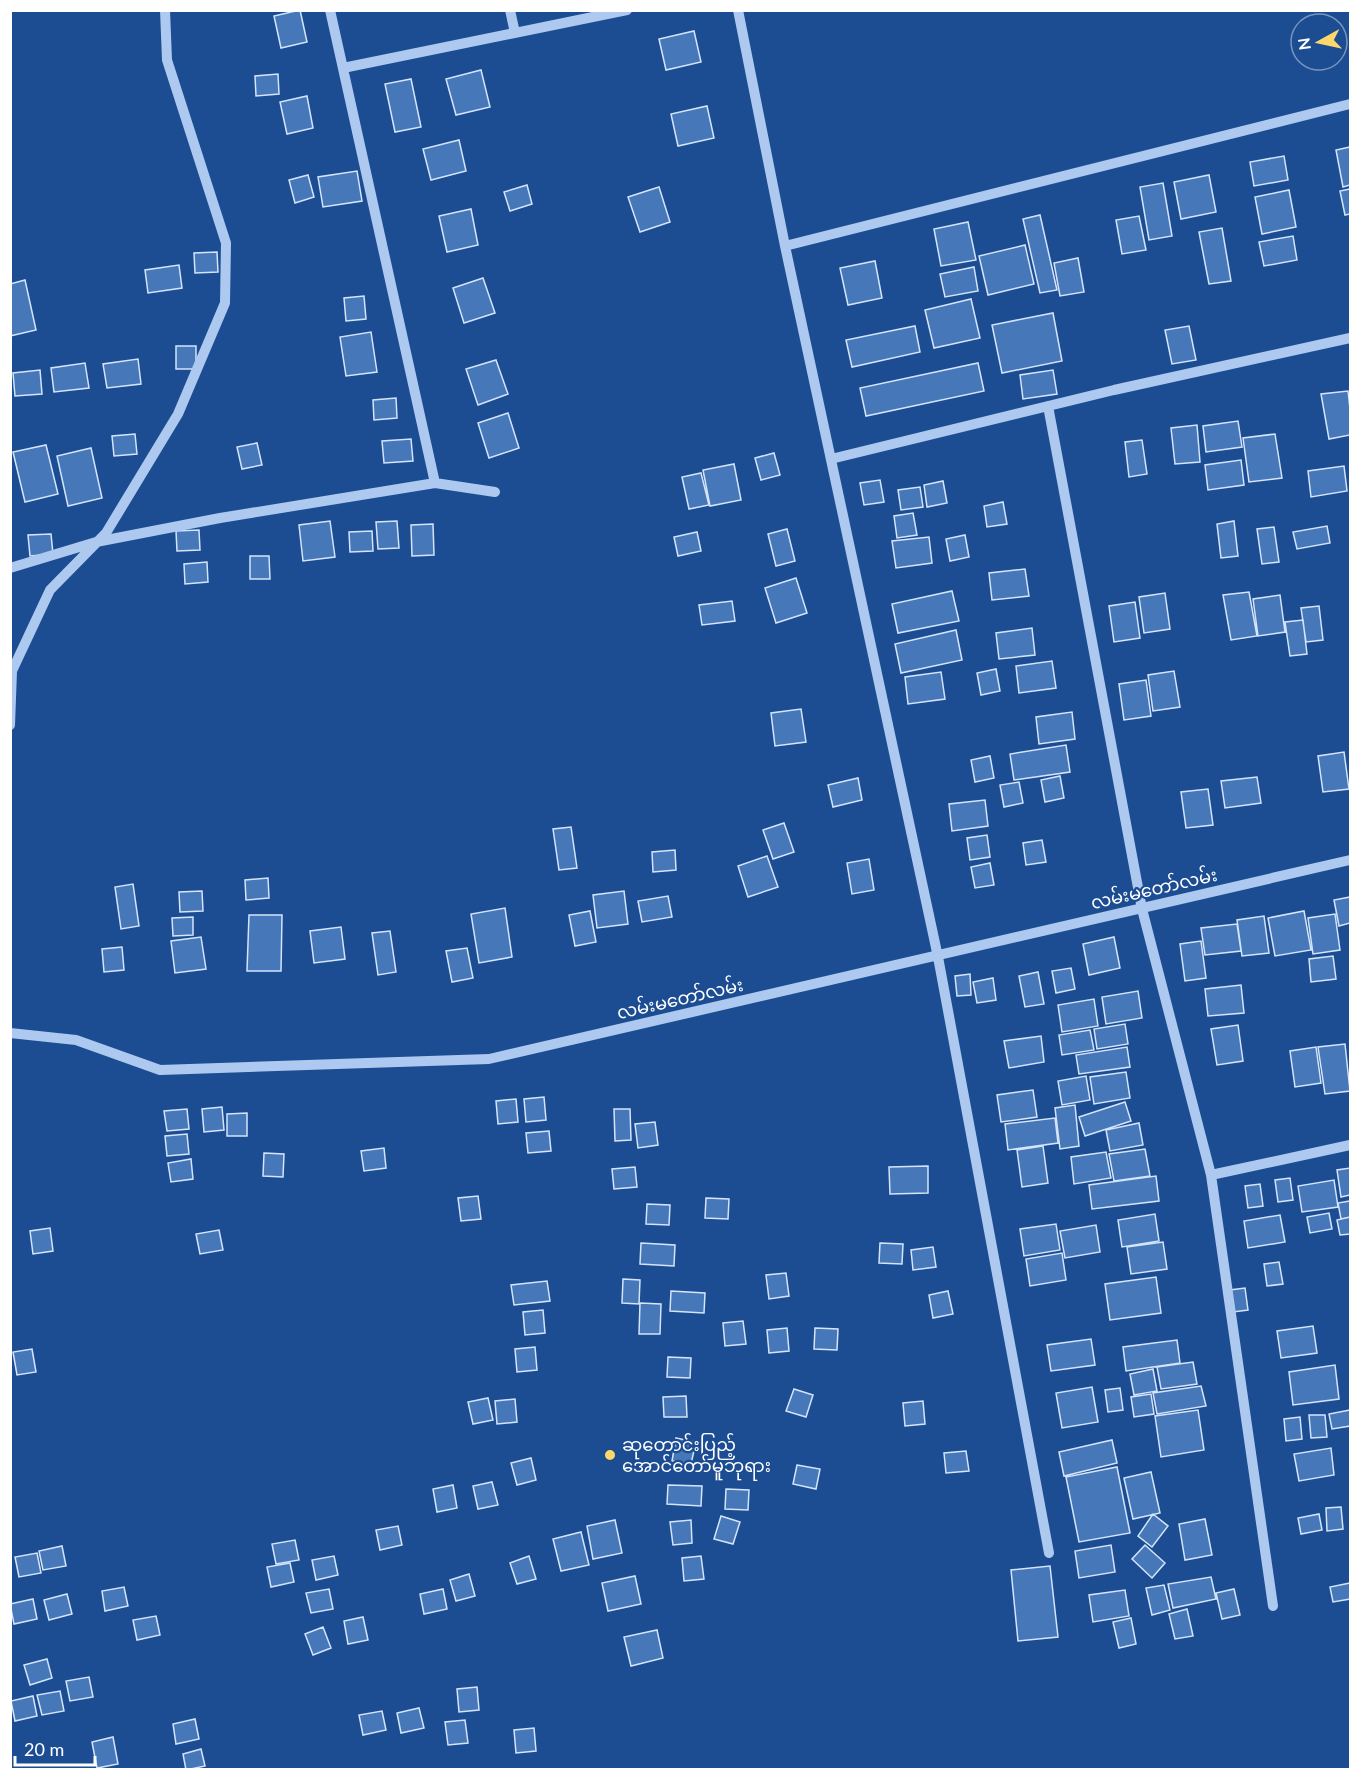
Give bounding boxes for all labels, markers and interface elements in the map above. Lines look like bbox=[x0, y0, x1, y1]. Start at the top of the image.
north arrow bbox=[1289, 12, 1349, 72]
text: N bbox=[1293, 37, 1314, 52]
street label: လမ်းမတော်လမ်း bbox=[1088, 862, 1219, 913]
street label: လမ်းမတော်လမ်း bbox=[614, 972, 745, 1023]
place label: ဆုတောင်းပြည့် အောင်တော်မူဘုရား bbox=[622, 1432, 771, 1481]
marker: ဆုတောင်းပြည့် အောင်တော်မူဘုရား bbox=[603, 1448, 617, 1462]
scale bar bbox=[15, 1729, 94, 1767]
text: 20 m bbox=[24, 1738, 64, 1760]

